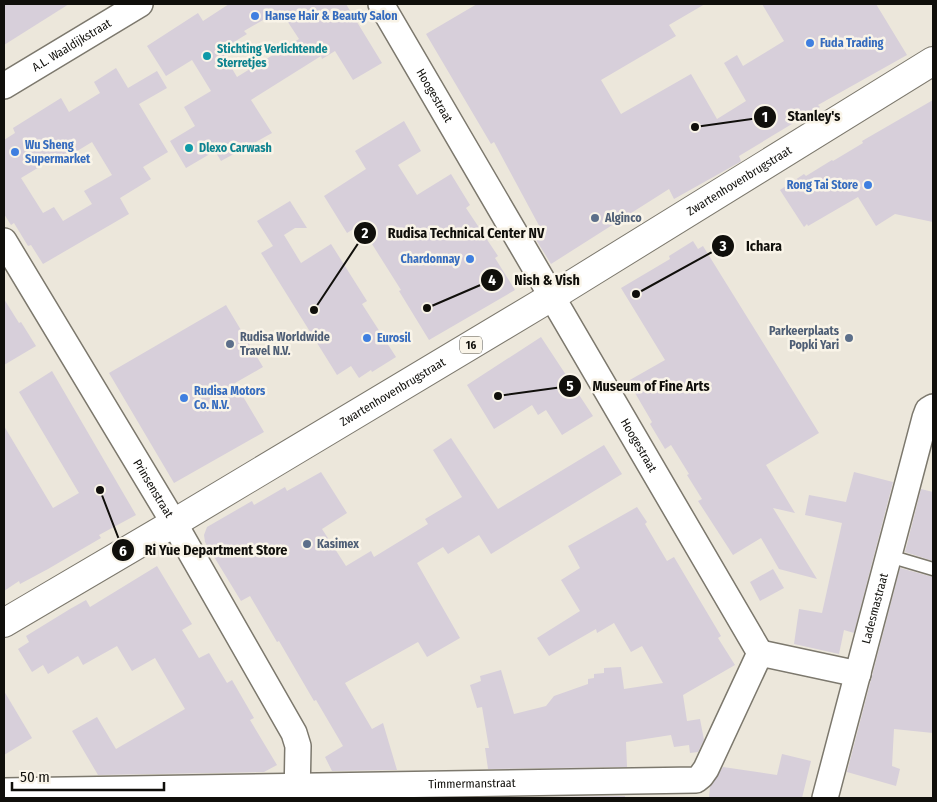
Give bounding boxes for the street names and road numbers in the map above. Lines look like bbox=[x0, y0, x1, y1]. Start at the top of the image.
street label: A.L. Waaldijkstraat bbox=[30, 16, 114, 74]
street label: Hoogestraat bbox=[413, 66, 456, 125]
street label: Zwartenhovenbrugstraat bbox=[684, 143, 794, 218]
road number: 16 bbox=[460, 336, 482, 354]
street label: Zwartenhovenbrugstraat bbox=[337, 355, 448, 429]
street label: Hoogestraat bbox=[618, 416, 660, 475]
street label: Prinsenstraat bbox=[130, 457, 176, 520]
street label: Ladesmastraat bbox=[859, 572, 891, 645]
street label: Timmermanstraat bbox=[428, 776, 516, 791]

